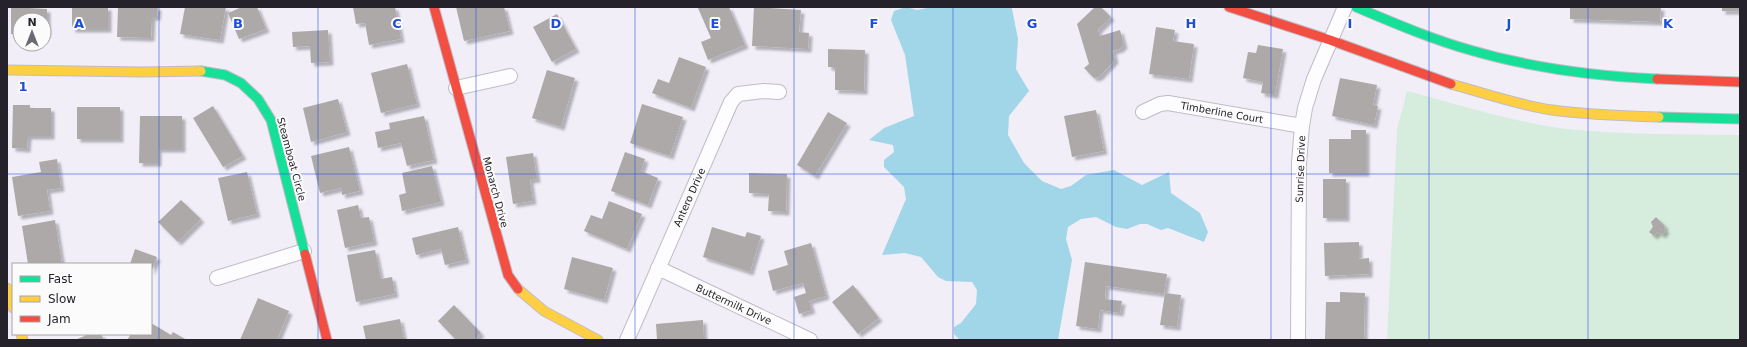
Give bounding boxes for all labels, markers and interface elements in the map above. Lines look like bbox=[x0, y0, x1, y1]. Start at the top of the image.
north arrow bbox=[12, 12, 52, 52]
text: N bbox=[27, 16, 37, 29]
text: A bbox=[74, 16, 84, 31]
text: B bbox=[233, 16, 243, 31]
text: C bbox=[392, 16, 402, 31]
text: D bbox=[551, 16, 562, 31]
text: E bbox=[711, 16, 719, 31]
text: F bbox=[870, 16, 878, 31]
text: G bbox=[1027, 16, 1037, 31]
text: H bbox=[1186, 16, 1196, 31]
text: I bbox=[1348, 16, 1352, 31]
text: J bbox=[1506, 16, 1511, 31]
text: K bbox=[1663, 16, 1674, 31]
text: 1 bbox=[18, 79, 28, 94]
street label: Timberline Court bbox=[1179, 100, 1264, 125]
street label: Steamboat Circle bbox=[275, 116, 308, 202]
street label: Sunrise Drive bbox=[1294, 135, 1307, 203]
street label: Monarch Drive bbox=[481, 156, 510, 229]
street label: Antero Drive bbox=[672, 166, 707, 228]
legend bbox=[12, 263, 152, 335]
text: Fast bbox=[48, 272, 72, 286]
street label: Buttermilk Drive bbox=[694, 282, 773, 327]
text: Slow bbox=[48, 292, 76, 306]
text: Jam bbox=[47, 312, 71, 326]

